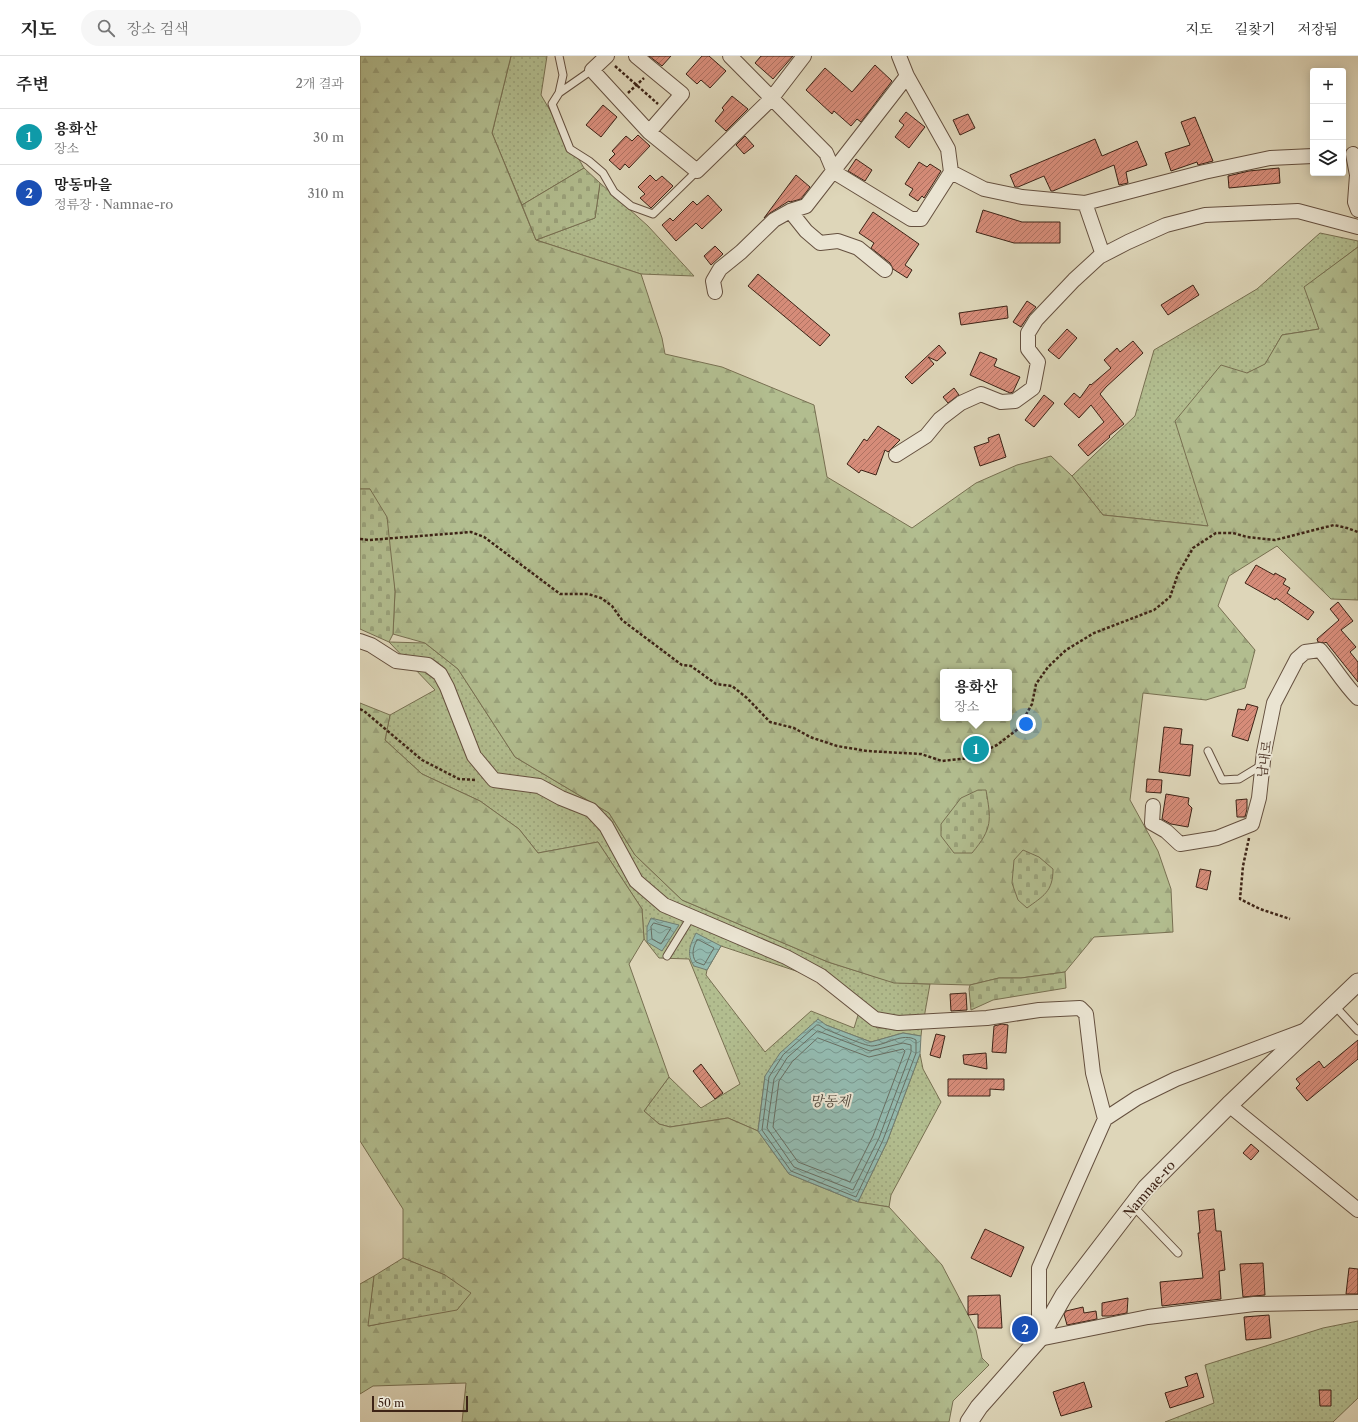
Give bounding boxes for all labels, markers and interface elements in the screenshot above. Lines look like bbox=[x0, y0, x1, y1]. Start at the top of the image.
search box bbox=[81, 10, 361, 46]
icon: search bbox=[95, 17, 117, 39]
text: 지도 bbox=[20, 18, 57, 41]
text: 장소 검색 bbox=[127, 19, 189, 38]
text: 지도 bbox=[1186, 20, 1213, 38]
text: 길찾기 bbox=[1235, 20, 1275, 38]
text: 저장됨 bbox=[1297, 20, 1338, 38]
map controls bbox=[1310, 68, 1346, 176]
button: + bbox=[1310, 68, 1346, 104]
text: 주변 bbox=[16, 74, 49, 94]
text: 2개 결과 bbox=[295, 75, 344, 91]
button: − bbox=[1310, 104, 1346, 140]
text: 용화산 bbox=[54, 119, 97, 138]
text: 1 bbox=[26, 129, 32, 145]
text: 30 m bbox=[313, 129, 344, 145]
text: 장소 bbox=[54, 140, 79, 156]
button: layers bbox=[1310, 140, 1346, 176]
text: 망동마을 bbox=[54, 175, 112, 194]
text: 2 bbox=[25, 185, 33, 201]
text: 310 m bbox=[308, 185, 344, 201]
text: 정류장 · Namnae-ro bbox=[54, 196, 173, 212]
popup bbox=[940, 669, 1012, 721]
text: 용화산 bbox=[954, 677, 998, 696]
text: 장소 bbox=[954, 698, 979, 714]
your location bbox=[1016, 714, 1036, 734]
pin: 1 bbox=[963, 734, 989, 764]
street label: 남내로 bbox=[1253, 739, 1275, 779]
water label: 망동제 bbox=[810, 1092, 852, 1110]
street label: Namnae-ro bbox=[1120, 1157, 1178, 1221]
pin: 2 bbox=[1012, 1314, 1038, 1344]
scale bar bbox=[372, 1394, 468, 1413]
text: 50 m bbox=[378, 1396, 404, 1410]

